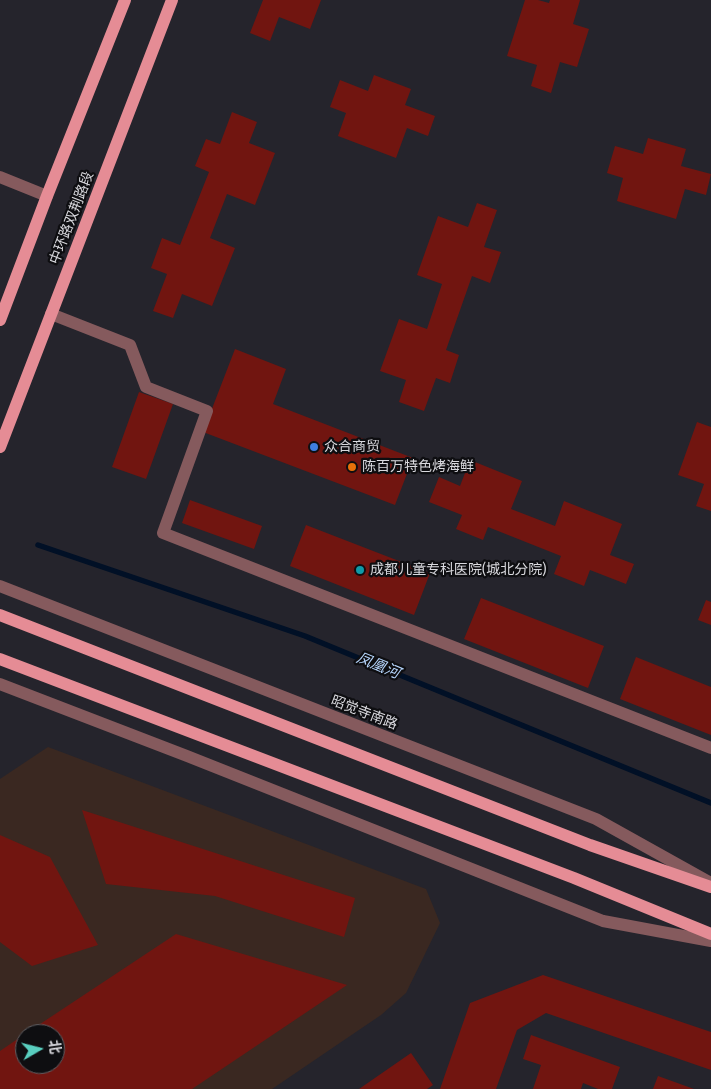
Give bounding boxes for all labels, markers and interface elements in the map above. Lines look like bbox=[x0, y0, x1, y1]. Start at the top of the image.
street label: 中环路双荆路段 bbox=[47, 169, 97, 267]
place label: 众合商贸 bbox=[324, 439, 380, 455]
marker: 众合商贸 bbox=[308, 441, 320, 453]
place label: 陈百万特色烤海鲜 bbox=[362, 459, 474, 475]
marker: 陈百万特色烤海鲜 bbox=[346, 461, 358, 473]
place label: 成都儿童专科医院(城北分院) bbox=[370, 562, 546, 578]
marker: 成都儿童专科医院(城北分院) bbox=[354, 564, 366, 576]
water label: 凤凰河 bbox=[354, 649, 402, 683]
street label: 昭觉寺南路 bbox=[328, 693, 400, 733]
north arrow bbox=[15, 1024, 65, 1074]
text: 北 bbox=[45, 1039, 64, 1055]

